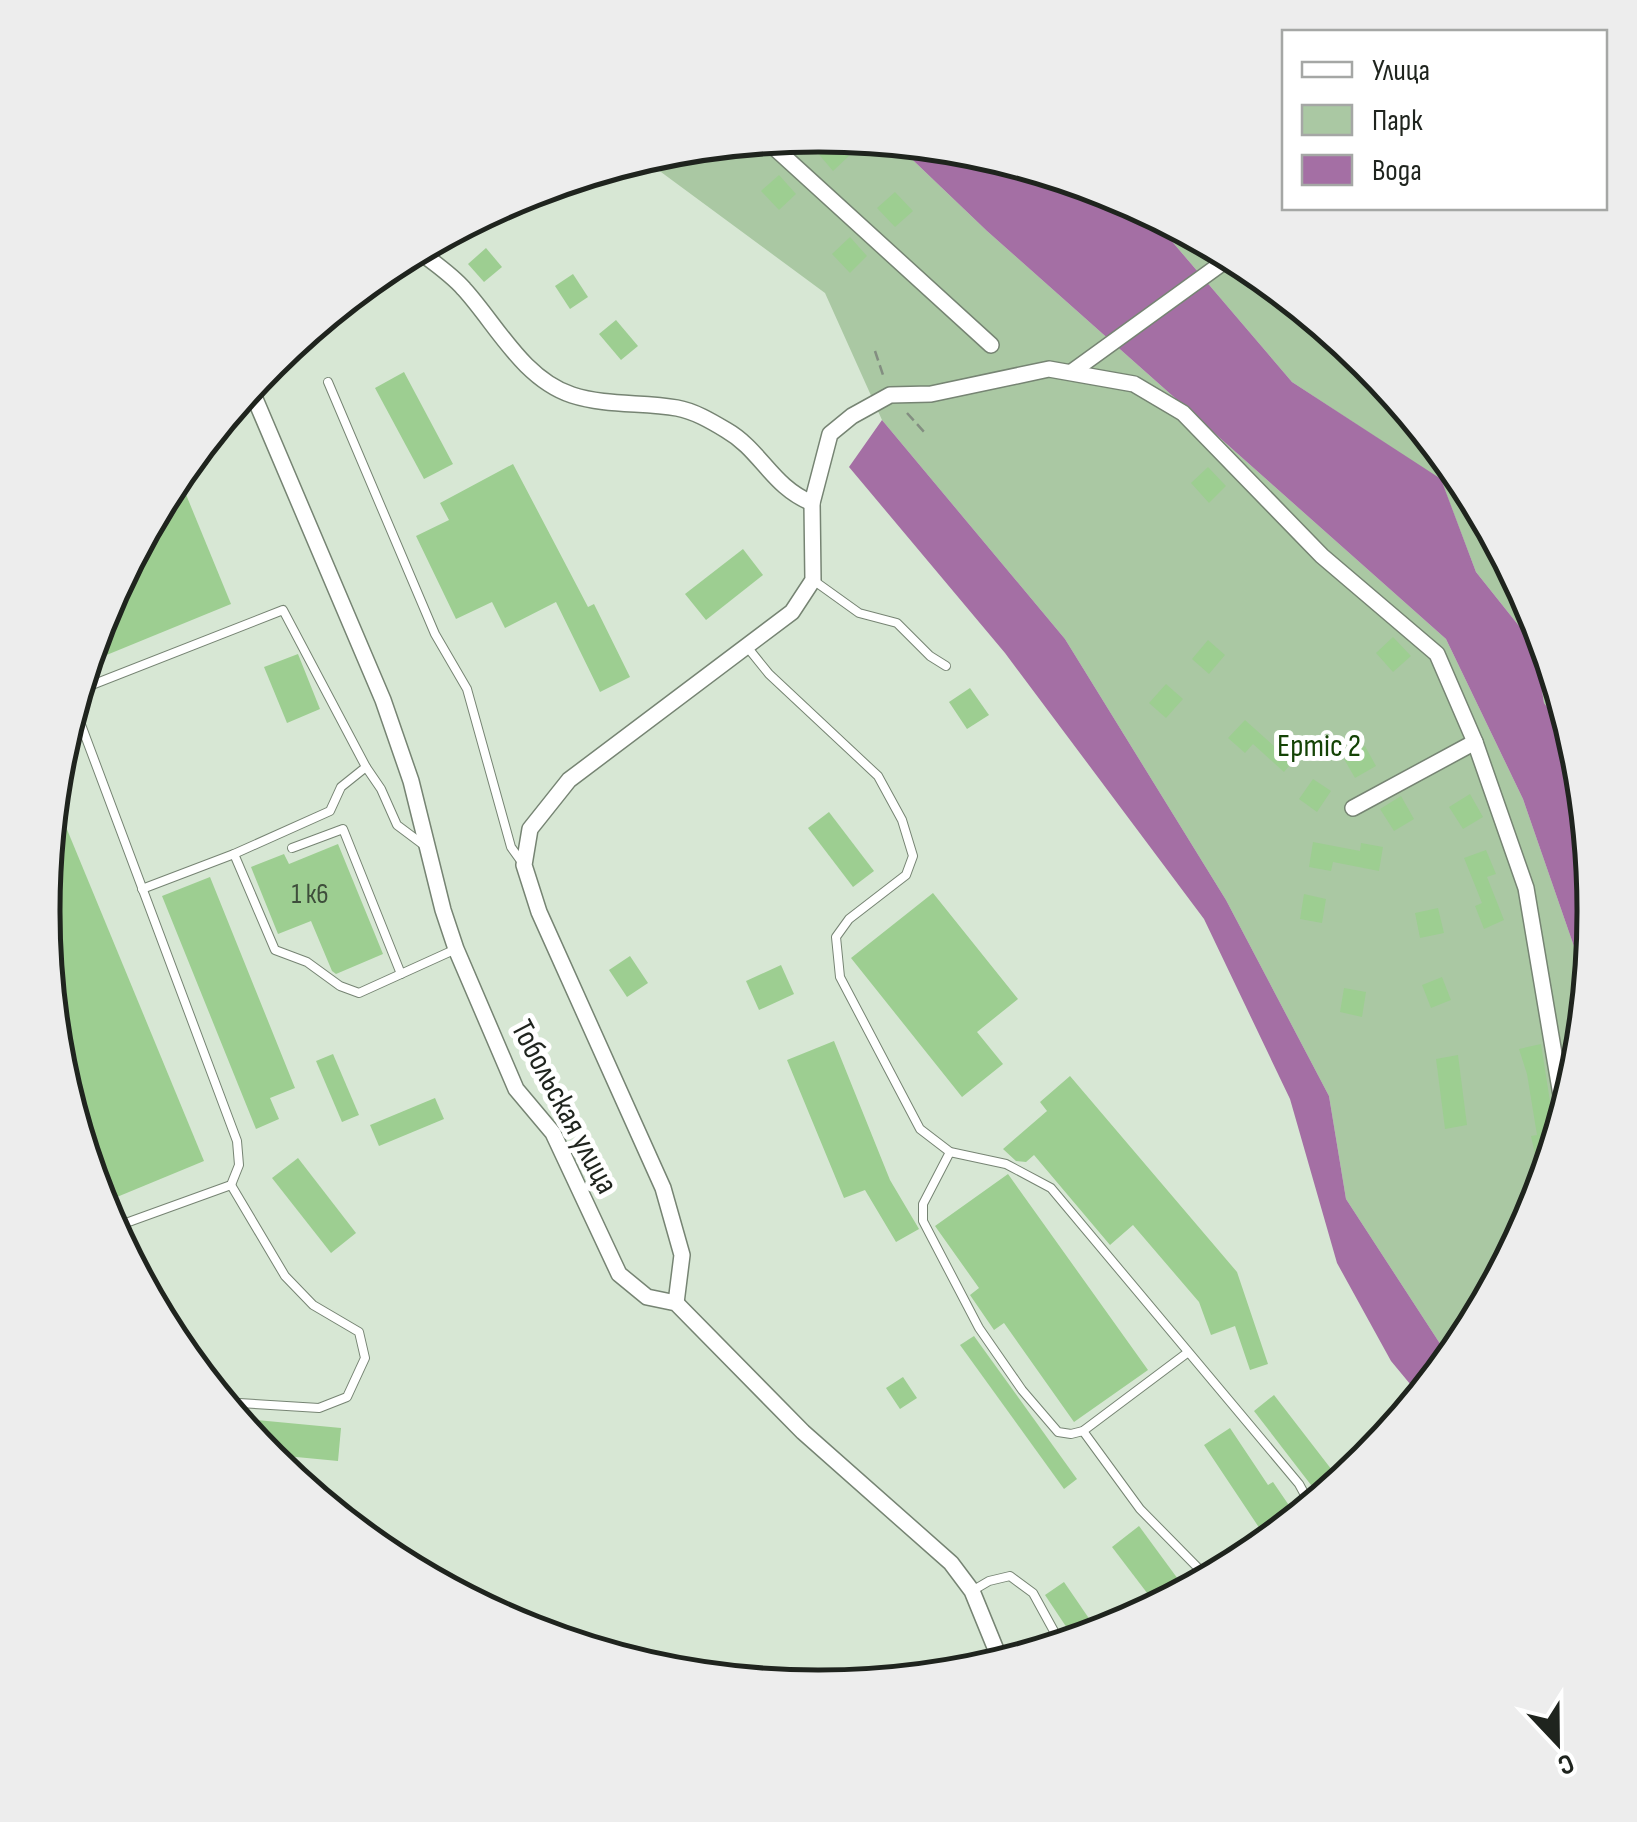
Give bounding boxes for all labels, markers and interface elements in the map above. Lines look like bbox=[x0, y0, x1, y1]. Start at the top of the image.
legend bbox=[1282, 30, 1607, 210]
text: Улица bbox=[1372, 53, 1430, 89]
text: Парк bbox=[1372, 103, 1423, 139]
text: Вода bbox=[1372, 153, 1422, 189]
park label: Ертіс 2 bbox=[1277, 727, 1361, 766]
house number: 1 к6 bbox=[291, 878, 329, 911]
street label: Тобольская улица bbox=[502, 1013, 626, 1201]
north arrow bbox=[1507, 1692, 1607, 1792]
text: С bbox=[1553, 1746, 1579, 1782]

